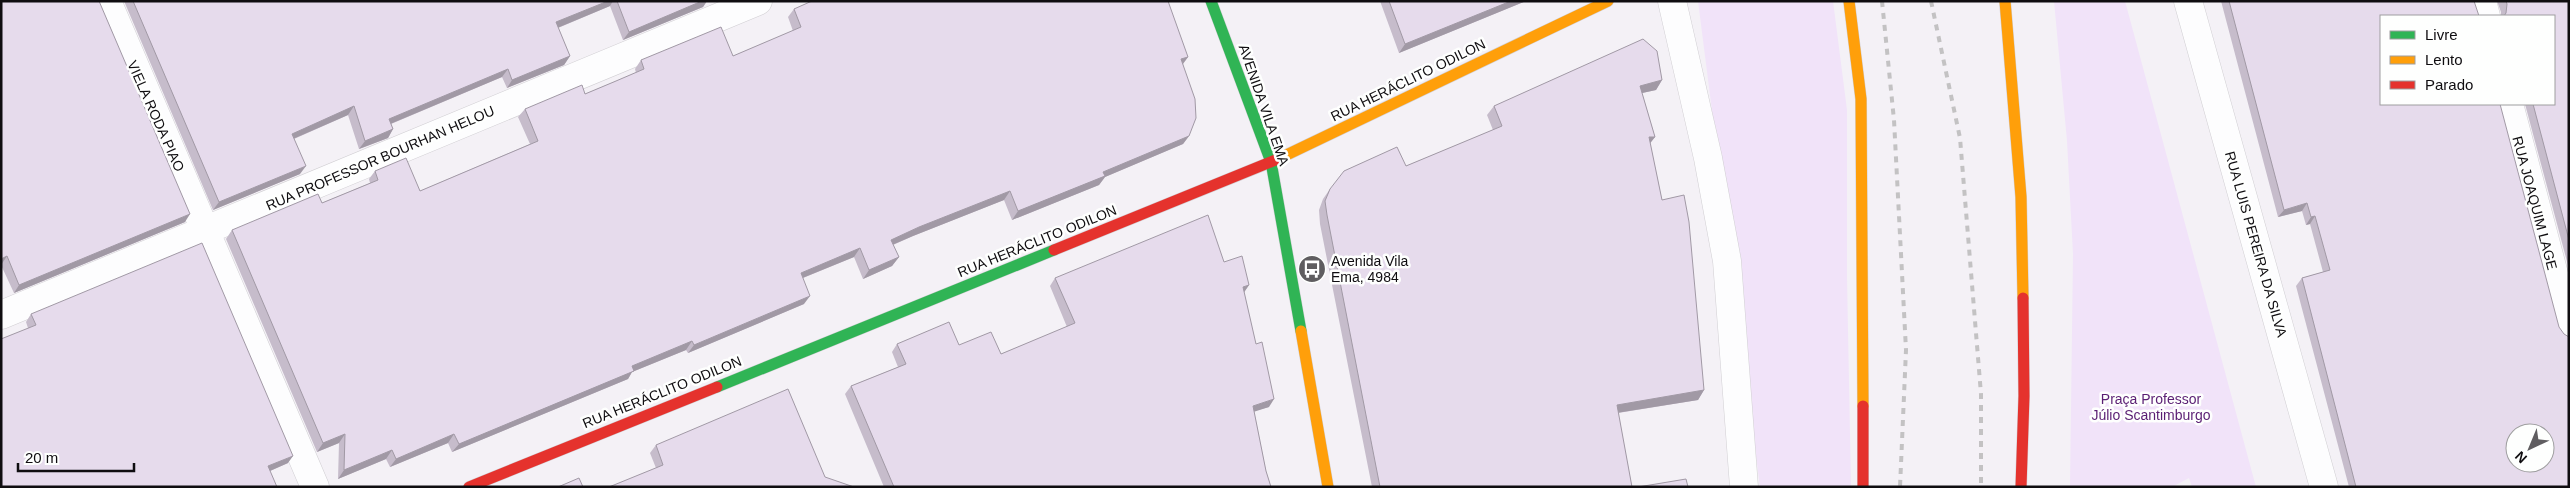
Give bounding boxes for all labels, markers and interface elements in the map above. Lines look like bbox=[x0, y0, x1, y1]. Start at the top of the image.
legend bbox=[2380, 15, 2555, 105]
text: Livre bbox=[2425, 26, 2458, 43]
street label: RUA HERÁCLITO ODILON bbox=[1328, 36, 1488, 124]
street label: AVENIDA VILA EMA bbox=[1236, 42, 1293, 168]
text: Lento bbox=[2425, 51, 2463, 68]
street label: VIELA RODA PIAO bbox=[124, 58, 188, 174]
text: Parado bbox=[2425, 76, 2473, 93]
street label: RUA PROFESSOR BOURHAN HELOU bbox=[263, 102, 497, 214]
street label: RUA JOAQUIM LAGE bbox=[2509, 134, 2561, 272]
street label: RUA LUIS PEREIRA DA SILVA bbox=[2222, 149, 2290, 339]
street label: RUA HERÁCLITO ODILON bbox=[955, 202, 1119, 280]
place label: Avenida Vila Ema, 4984 bbox=[1331, 253, 1409, 285]
bus stop icon: Avenida Vila Ema, 4984 bbox=[1297, 254, 1327, 284]
street label: RUA HERÁCLITO ODILON bbox=[580, 353, 744, 431]
park label: Praça Professor Júlio Scantimburgo bbox=[2091, 391, 2211, 423]
north arrow bbox=[2505, 423, 2555, 473]
scale bar bbox=[18, 440, 134, 472]
text: N bbox=[2512, 448, 2530, 467]
text: 20 m bbox=[25, 449, 58, 466]

